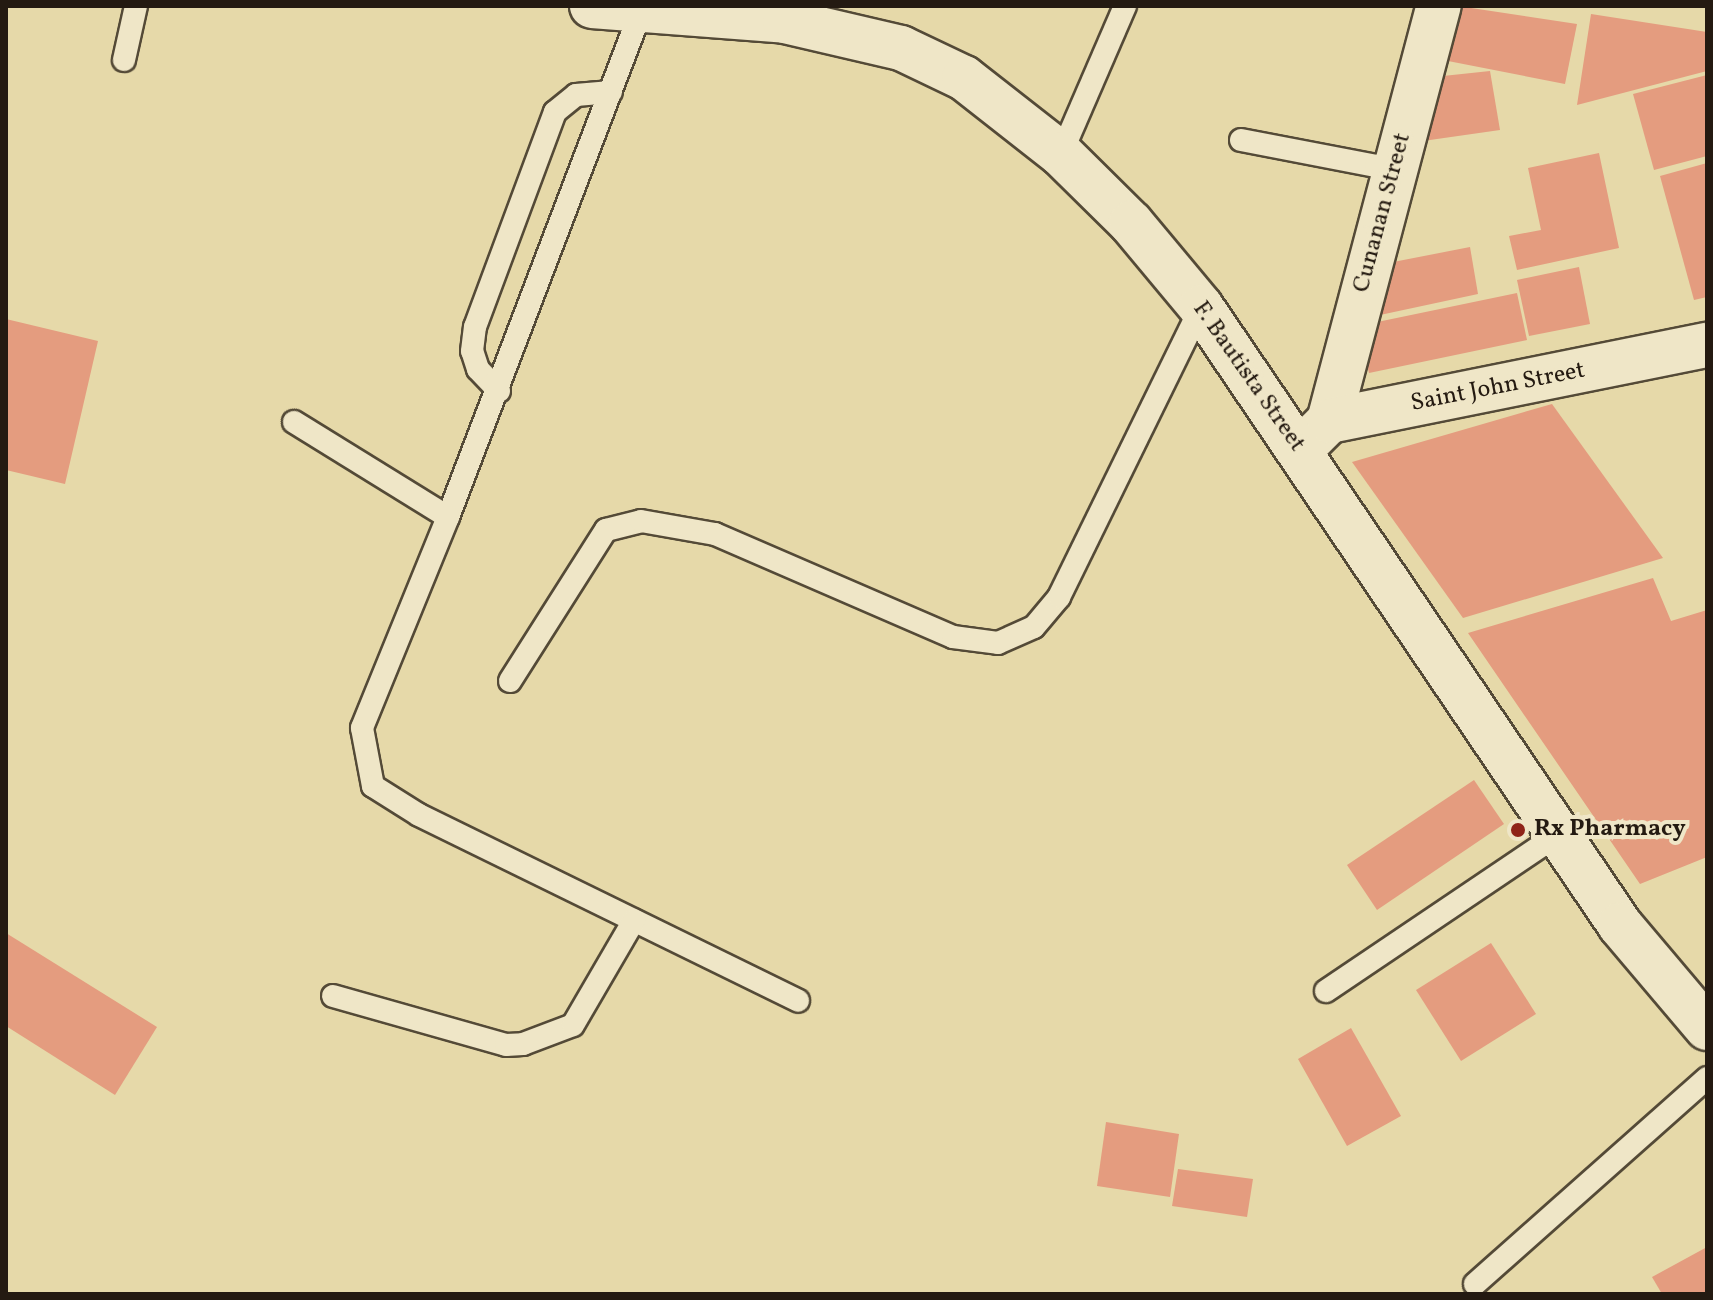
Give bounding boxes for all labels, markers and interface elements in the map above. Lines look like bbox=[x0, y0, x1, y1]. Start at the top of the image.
street label: Cunanan Street bbox=[1348, 130, 1418, 296]
street label: F. Bautista Street bbox=[1185, 296, 1311, 458]
street label: Saint John Street bbox=[1409, 357, 1587, 419]
place label: Rx Pharmacy bbox=[1534, 816, 1686, 844]
marker: Rx Pharmacy bbox=[1509, 821, 1527, 839]

